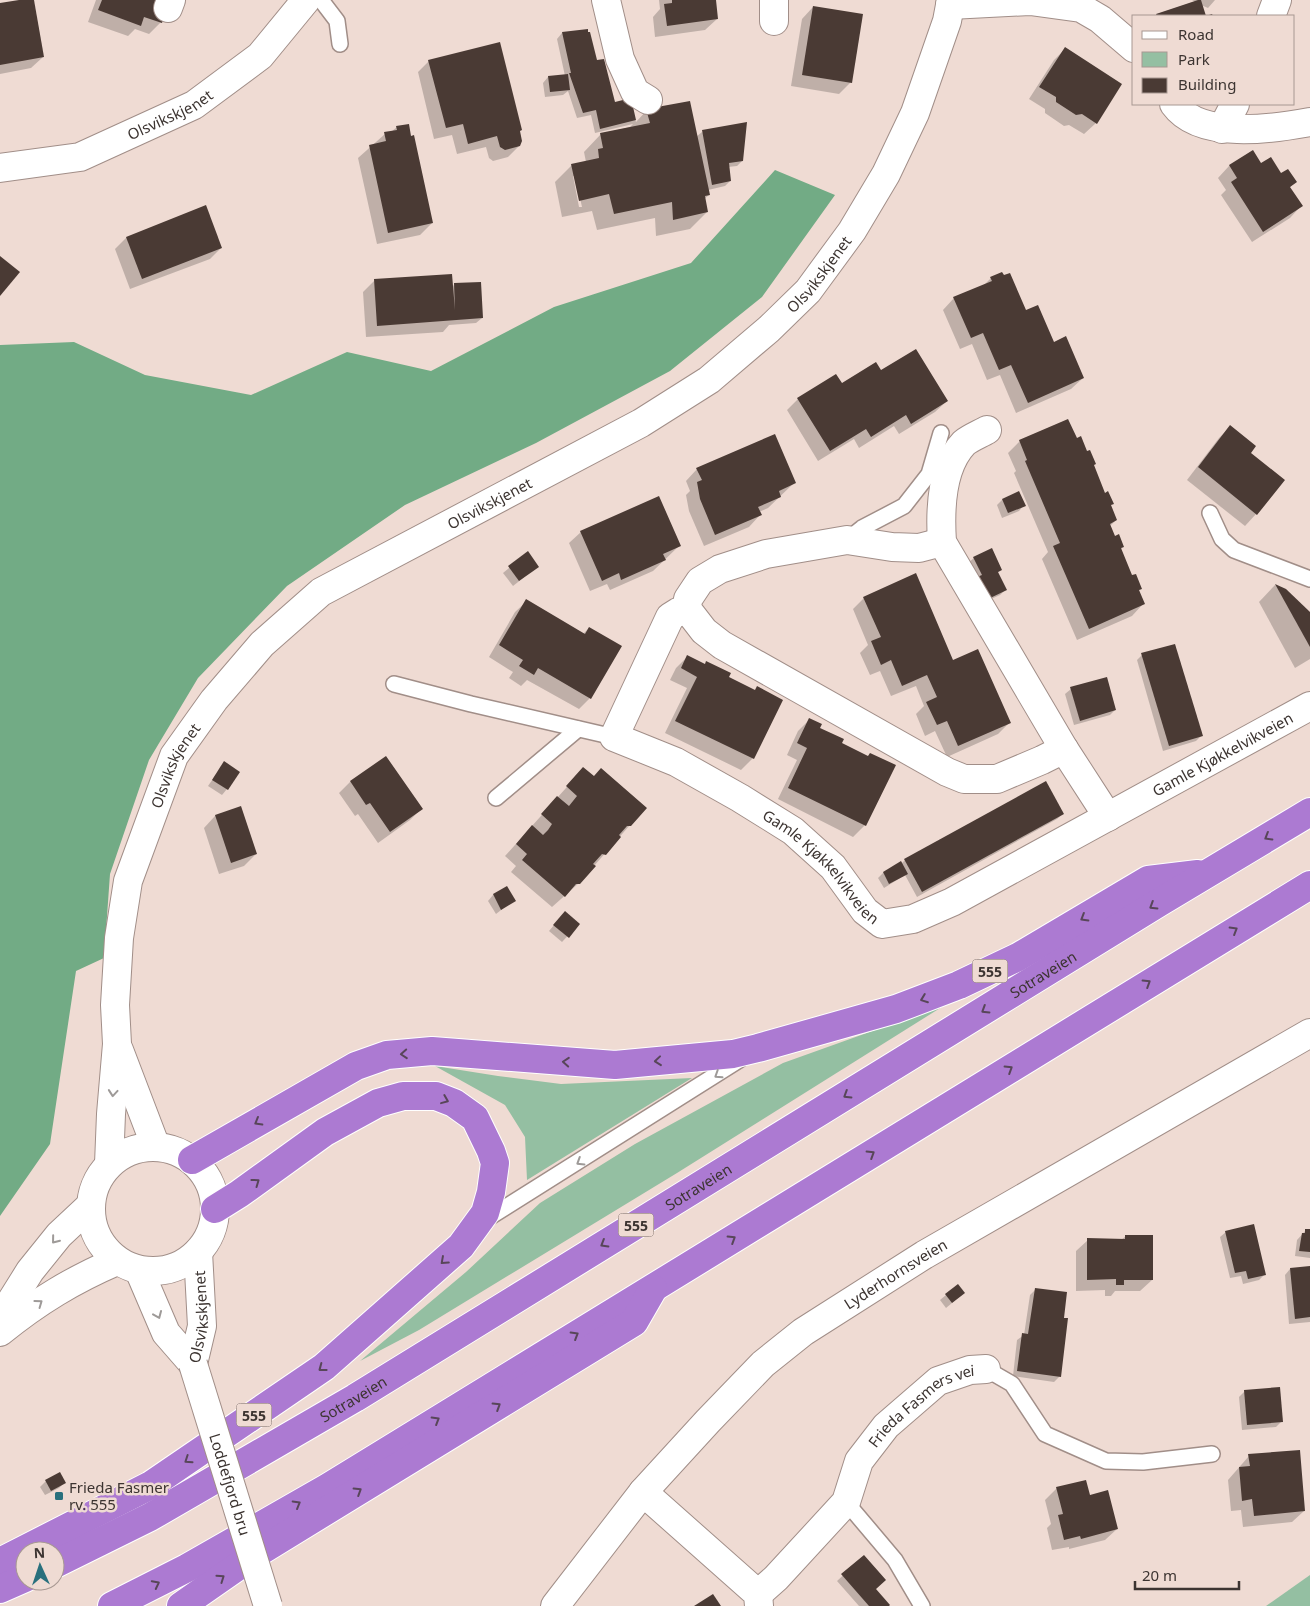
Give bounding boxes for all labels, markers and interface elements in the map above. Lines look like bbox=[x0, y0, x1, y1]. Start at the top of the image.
legend bbox=[1132, 15, 1295, 105]
text: Road bbox=[1178, 24, 1214, 44]
text: Park bbox=[1178, 49, 1210, 69]
text: Building bbox=[1178, 74, 1236, 94]
street label: Olsvikskjenet bbox=[124, 84, 217, 144]
street label: Olsvikskjenet bbox=[782, 231, 856, 317]
street label: Olsvikskjenet bbox=[444, 472, 536, 534]
street label: Gamle Kjøkkelvikveien bbox=[1149, 707, 1296, 800]
street label: Olsvikskjenet bbox=[146, 719, 205, 811]
street label: Gamle Kjøkkelvikveien bbox=[759, 805, 883, 928]
one-way arrow bbox=[1265, 831, 1274, 840]
one-way arrow bbox=[1149, 900, 1158, 910]
one-way arrow bbox=[1081, 912, 1090, 922]
one-way arrow bbox=[1228, 927, 1237, 937]
street label: Sotraveien bbox=[1006, 946, 1080, 1002]
road number: 555 bbox=[972, 959, 1008, 982]
one-way arrow bbox=[1142, 980, 1151, 990]
one-way arrow bbox=[920, 993, 929, 1003]
one-way arrow bbox=[982, 1004, 991, 1014]
one-way arrow bbox=[400, 1048, 408, 1059]
one-way arrow bbox=[654, 1055, 662, 1066]
one-way arrow bbox=[562, 1056, 570, 1067]
one-way arrow bbox=[1003, 1065, 1012, 1075]
one-way arrow bbox=[714, 1069, 723, 1079]
one-way arrow bbox=[108, 1089, 119, 1097]
one-way arrow bbox=[843, 1089, 852, 1099]
one-way arrow bbox=[440, 1093, 449, 1104]
one-way arrow bbox=[255, 1116, 264, 1126]
one-way arrow bbox=[865, 1150, 874, 1160]
one-way arrow bbox=[577, 1156, 586, 1165]
street label: Sotraveien bbox=[661, 1158, 735, 1215]
one-way arrow bbox=[250, 1179, 260, 1188]
road number: 555 bbox=[618, 1214, 654, 1236]
street label: Lyderhornsveien bbox=[840, 1234, 951, 1313]
one-way arrow bbox=[52, 1235, 61, 1244]
one-way arrow bbox=[727, 1236, 736, 1245]
one-way arrow bbox=[600, 1238, 609, 1248]
one-way arrow bbox=[440, 1255, 449, 1264]
street label: Olsvikskjenet bbox=[184, 1270, 212, 1365]
one-way arrow bbox=[33, 1300, 42, 1308]
one-way arrow bbox=[152, 1310, 162, 1319]
one-way arrow bbox=[569, 1332, 578, 1342]
street label: Frieda Fasmers vei bbox=[863, 1360, 975, 1451]
one-way arrow bbox=[318, 1362, 328, 1371]
street label: Sotraveien bbox=[316, 1371, 390, 1426]
one-way arrow bbox=[491, 1403, 500, 1413]
road number: 555 bbox=[236, 1404, 272, 1426]
one-way arrow bbox=[431, 1417, 440, 1427]
street label: Loddefjord bru bbox=[205, 1431, 256, 1538]
one-way arrow bbox=[184, 1454, 194, 1463]
place label: Frieda Fasmer rv. 555 bbox=[69, 1477, 169, 1514]
one-way arrow bbox=[353, 1488, 362, 1498]
marker: Frieda Fasmer rv. 555 bbox=[53, 1490, 65, 1502]
one-way arrow bbox=[292, 1501, 301, 1511]
north arrow bbox=[15, 1541, 65, 1591]
text: N bbox=[33, 1543, 45, 1562]
scale bar bbox=[1135, 1558, 1239, 1590]
text: 20 m bbox=[1142, 1565, 1177, 1585]
one-way arrow bbox=[215, 1575, 225, 1584]
one-way arrow bbox=[150, 1580, 159, 1590]

